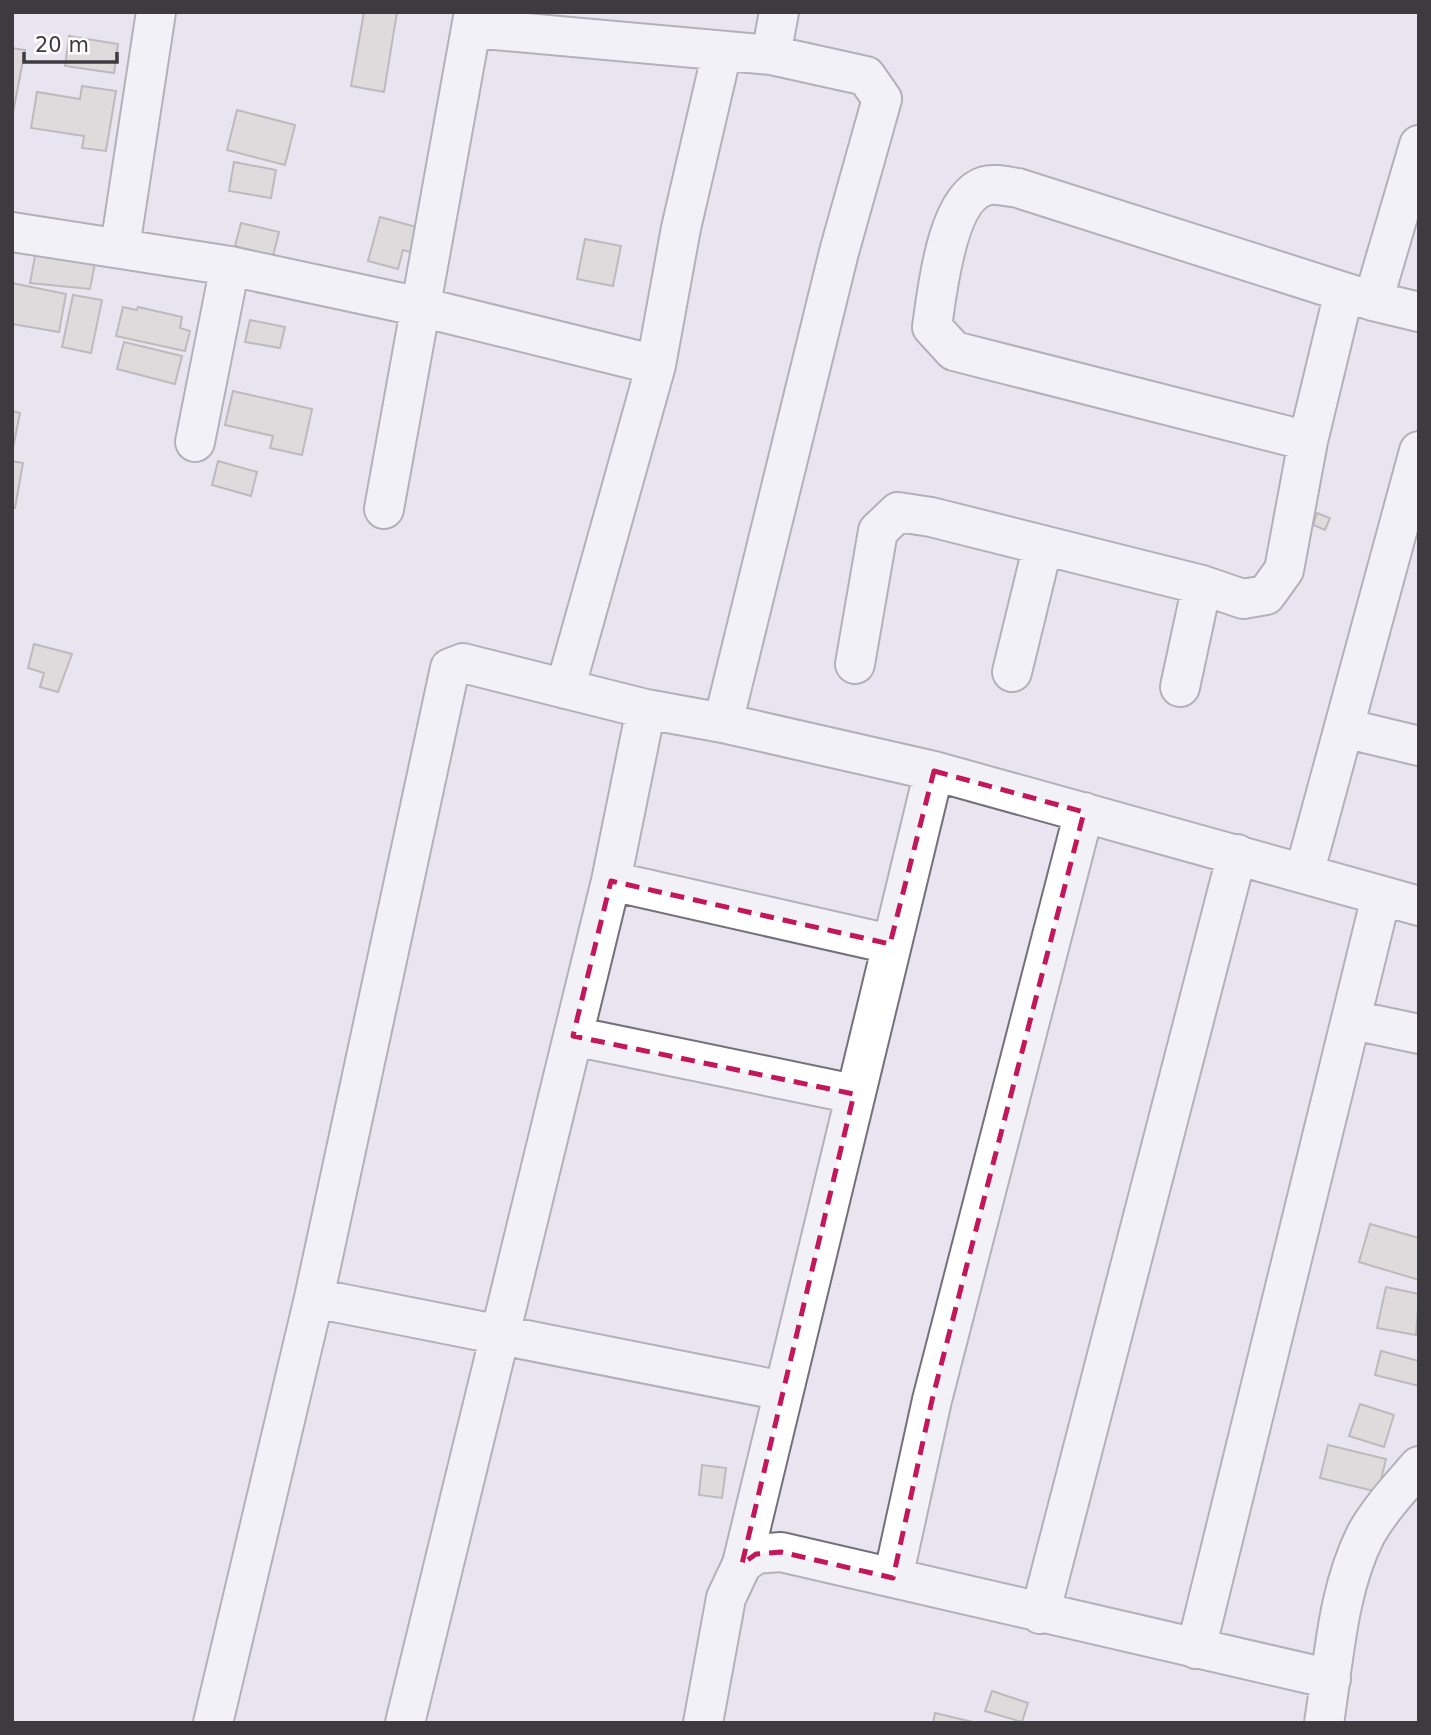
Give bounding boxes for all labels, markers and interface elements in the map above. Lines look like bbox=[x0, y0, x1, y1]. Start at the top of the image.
scale bar bbox=[24, 21, 117, 65]
text: 20 m bbox=[35, 33, 89, 57]

